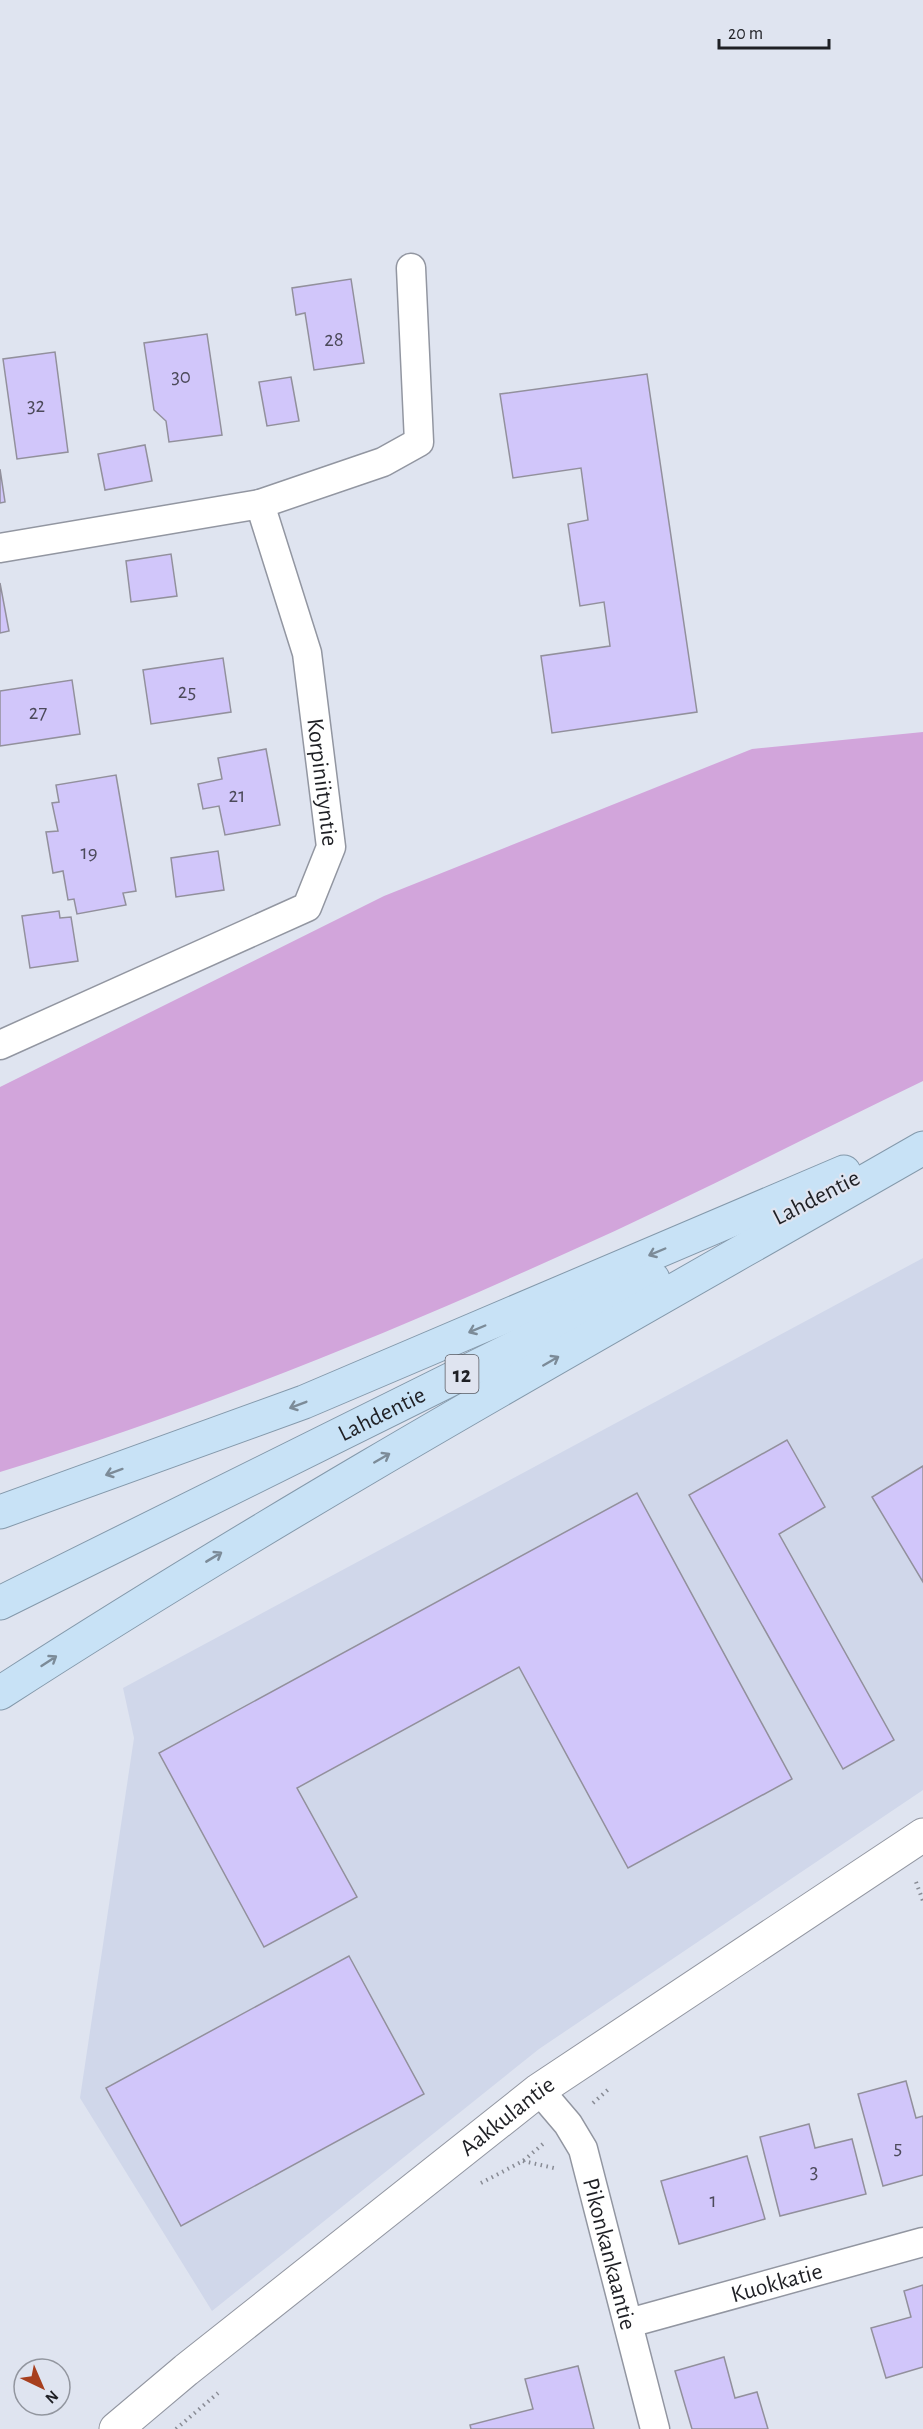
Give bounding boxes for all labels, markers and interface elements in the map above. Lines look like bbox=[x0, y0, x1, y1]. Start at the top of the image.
scale bar bbox=[719, 12, 828, 50]
text: 20 m bbox=[728, 25, 763, 43]
house number: 28 bbox=[324, 329, 344, 350]
house number: 30 bbox=[171, 366, 191, 387]
house number: 32 bbox=[27, 395, 45, 416]
house number: 25 bbox=[178, 681, 196, 702]
house number: 27 bbox=[29, 702, 47, 723]
street label: Korpiniityntie bbox=[302, 717, 342, 848]
house number: 21 bbox=[229, 785, 245, 806]
house number: 19 bbox=[80, 842, 98, 863]
street label: Lahdentie bbox=[769, 1166, 864, 1230]
one-way arrow bbox=[648, 1247, 666, 1258]
one-way arrow bbox=[469, 1323, 487, 1335]
road number: 12 bbox=[446, 1355, 478, 1393]
one-way arrow bbox=[542, 1355, 559, 1367]
street label: Lahdentie bbox=[335, 1383, 429, 1446]
one-way arrow bbox=[289, 1400, 307, 1411]
one-way arrow bbox=[373, 1452, 390, 1464]
one-way arrow bbox=[106, 1467, 124, 1478]
one-way arrow bbox=[205, 1551, 222, 1563]
one-way arrow bbox=[40, 1655, 57, 1667]
street label: Aakkulantie bbox=[456, 2072, 559, 2161]
house number: 5 bbox=[894, 2137, 902, 2158]
house number: 3 bbox=[810, 2161, 818, 2182]
street label: Pikonkankaantie bbox=[578, 2176, 640, 2332]
house number: 1 bbox=[709, 2190, 717, 2211]
street label: Kuokkatie bbox=[728, 2259, 825, 2307]
north arrow bbox=[12, 2357, 72, 2417]
text: N bbox=[42, 2387, 61, 2407]

